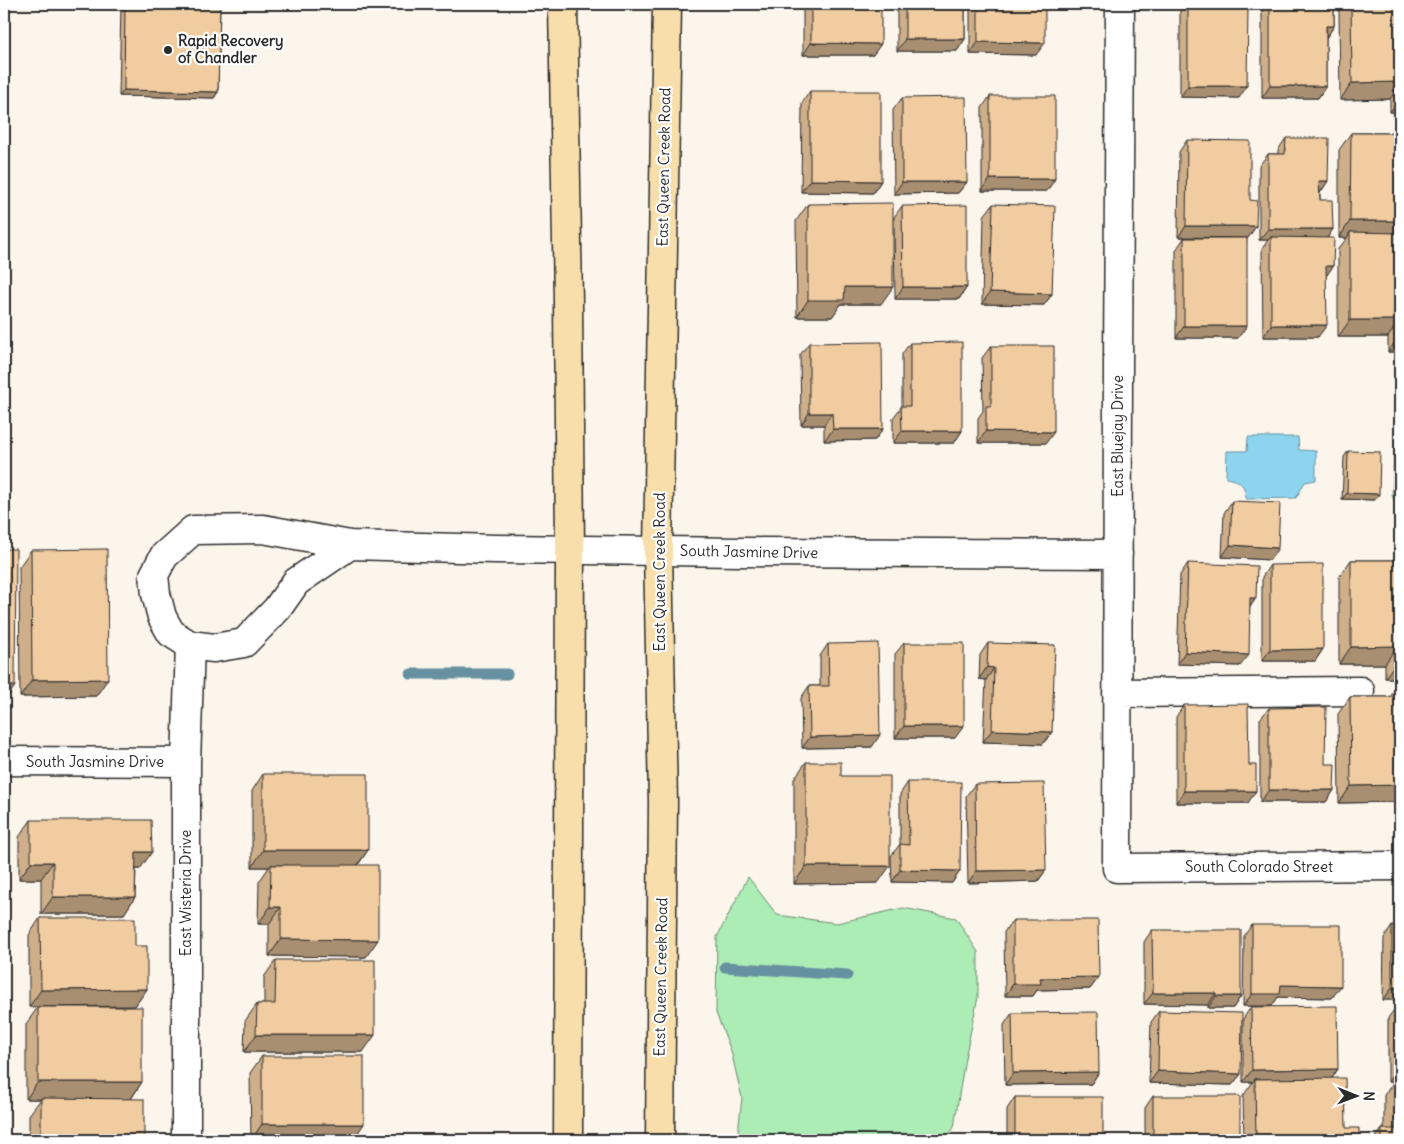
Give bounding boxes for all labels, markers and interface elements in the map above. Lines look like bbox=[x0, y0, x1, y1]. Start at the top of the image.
place label: Rapid Recovery of Chandler bbox=[178, 31, 284, 67]
marker: Rapid Recovery of Chandler bbox=[162, 44, 174, 56]
street label: East Queen Creek Road bbox=[653, 87, 674, 247]
street label: East Bluejay Drive bbox=[1108, 375, 1127, 497]
street label: East Queen Creek Road bbox=[650, 492, 669, 652]
street label: South Jasmine Drive bbox=[680, 541, 818, 562]
street label: South Jasmine Drive bbox=[26, 752, 164, 771]
street label: East Wisteria Drive bbox=[176, 830, 195, 956]
street label: South Colorado Street bbox=[1185, 857, 1333, 876]
street label: East Queen Creek Road bbox=[650, 897, 671, 1057]
north arrow bbox=[1332, 1072, 1382, 1122]
text: N bbox=[1360, 1091, 1378, 1101]

